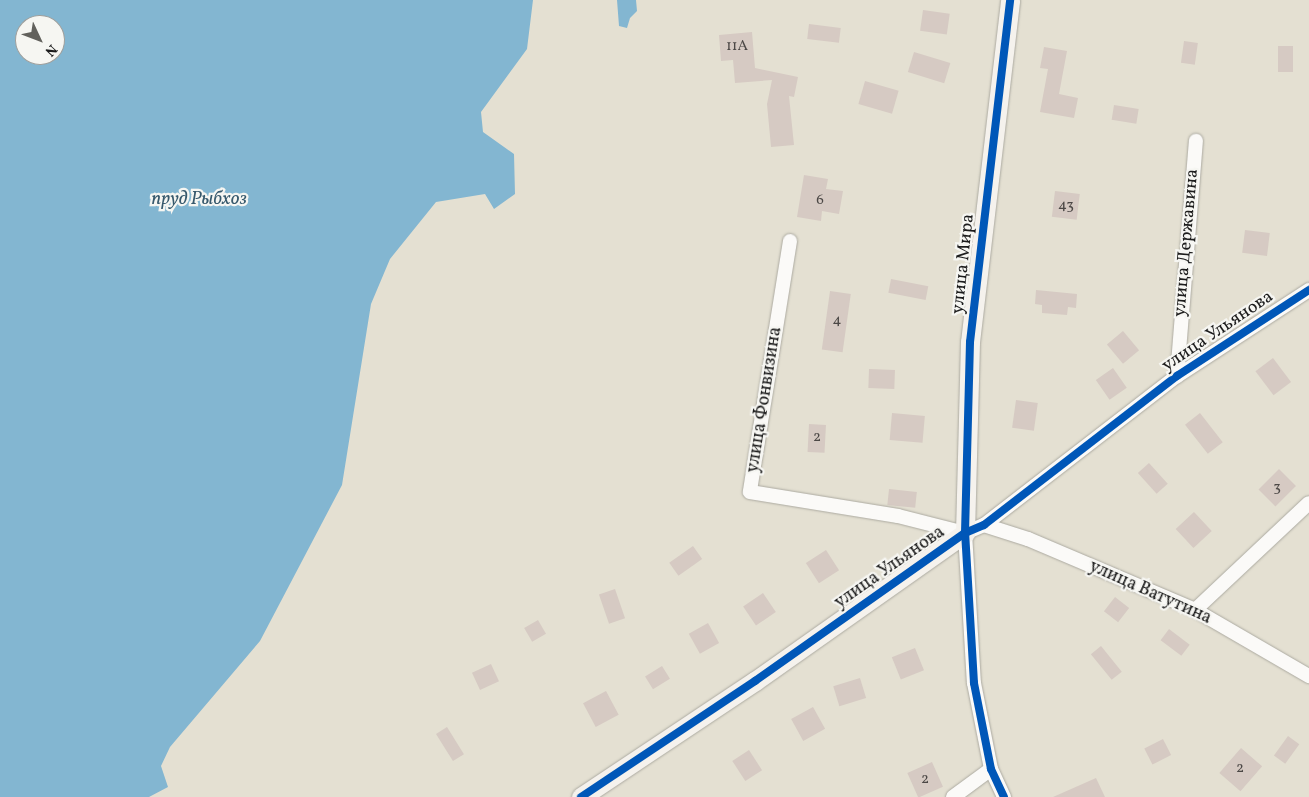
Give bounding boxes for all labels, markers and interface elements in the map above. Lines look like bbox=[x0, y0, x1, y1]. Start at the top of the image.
north arrow bbox=[15, 15, 65, 65]
house number: 11А bbox=[726, 38, 748, 56]
text: N bbox=[40, 40, 61, 60]
street label: улица Державина bbox=[1170, 168, 1204, 318]
water label: пруд Рыбхоз bbox=[151, 189, 247, 211]
house number: 6 bbox=[816, 192, 824, 210]
house number: 43 bbox=[1058, 197, 1074, 215]
street label: улица Мира bbox=[948, 213, 980, 315]
street label: улица Ульянова bbox=[1158, 287, 1278, 377]
house number: 4 bbox=[833, 312, 841, 330]
street label: улица Фонвизина bbox=[743, 325, 787, 475]
house number: 2 bbox=[813, 429, 821, 447]
house number: 3 bbox=[1273, 479, 1281, 497]
street label: улица Ульянова bbox=[831, 522, 949, 614]
street label: улица Ватутина bbox=[1085, 556, 1215, 630]
house number: 2 bbox=[1236, 760, 1244, 778]
house number: 2 bbox=[921, 771, 929, 789]

